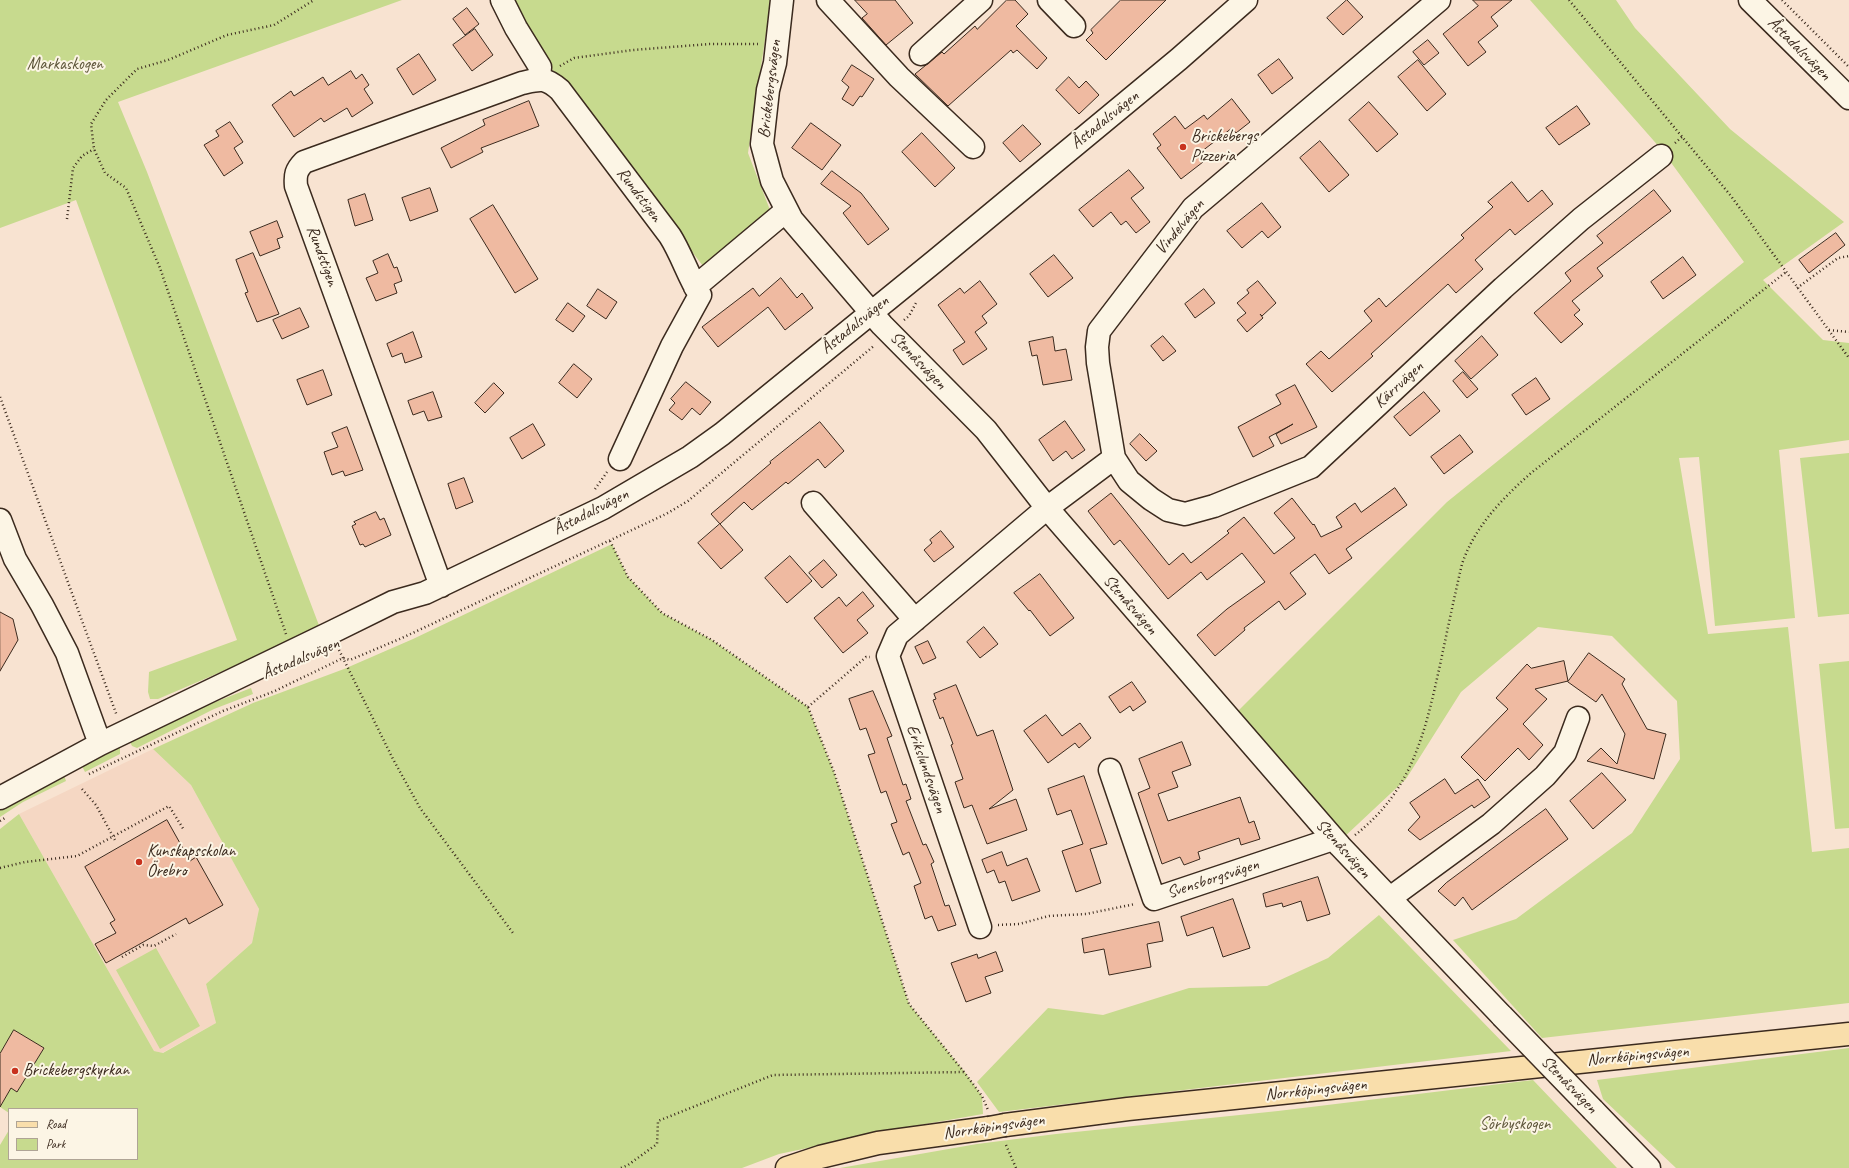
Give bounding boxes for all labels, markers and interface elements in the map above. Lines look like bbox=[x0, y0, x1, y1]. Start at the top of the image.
street label: Åstadalsvägen bbox=[1763, 13, 1835, 85]
street label: Brickebergsvägen bbox=[754, 39, 786, 139]
park label: Markaskogen bbox=[27, 55, 103, 75]
street label: Åstadalsvägen bbox=[1067, 86, 1143, 154]
place label: Brickebergs Pizzeria bbox=[1191, 127, 1258, 167]
marker: Brickebergs Pizzeria bbox=[1178, 142, 1188, 152]
street label: Rundstigen bbox=[612, 164, 666, 226]
street label: Vindelvägen bbox=[1151, 195, 1209, 259]
street label: Rundstigen bbox=[302, 223, 342, 289]
street label: Åstadalsvägen bbox=[817, 291, 893, 359]
street label: Stenåsvägen bbox=[885, 328, 951, 394]
street label: Kärrvägen bbox=[1370, 357, 1428, 413]
street label: Åstadalsvägen bbox=[550, 484, 632, 540]
street label: Stenåsvägen bbox=[1098, 571, 1162, 639]
street label: Åstadalsvägen bbox=[259, 634, 343, 684]
street label: Erikslundsvägen bbox=[901, 722, 951, 816]
street label: Stenåsvägen bbox=[1311, 815, 1375, 883]
place label: Kunskapsskolan Örebro bbox=[147, 842, 235, 882]
street label: Svensborgsvägen bbox=[1164, 855, 1262, 903]
marker: Kunskapsskolan Örebro bbox=[134, 857, 144, 867]
street label: Norrköpingsvägen bbox=[1586, 1041, 1690, 1071]
street label: Stenåsvägen bbox=[1536, 1052, 1602, 1118]
place label: Brickebergskyrkan bbox=[23, 1061, 129, 1081]
marker: Brickebergskyrkan bbox=[10, 1066, 20, 1076]
street label: Norrköpingsvägen bbox=[1264, 1075, 1368, 1105]
legend bbox=[8, 1108, 138, 1160]
street label: Norrköpingsvägen bbox=[942, 1110, 1046, 1144]
park label: Sörbyskogen bbox=[1480, 1115, 1550, 1135]
text: Road bbox=[46, 1116, 66, 1132]
text: Park bbox=[46, 1136, 65, 1152]

